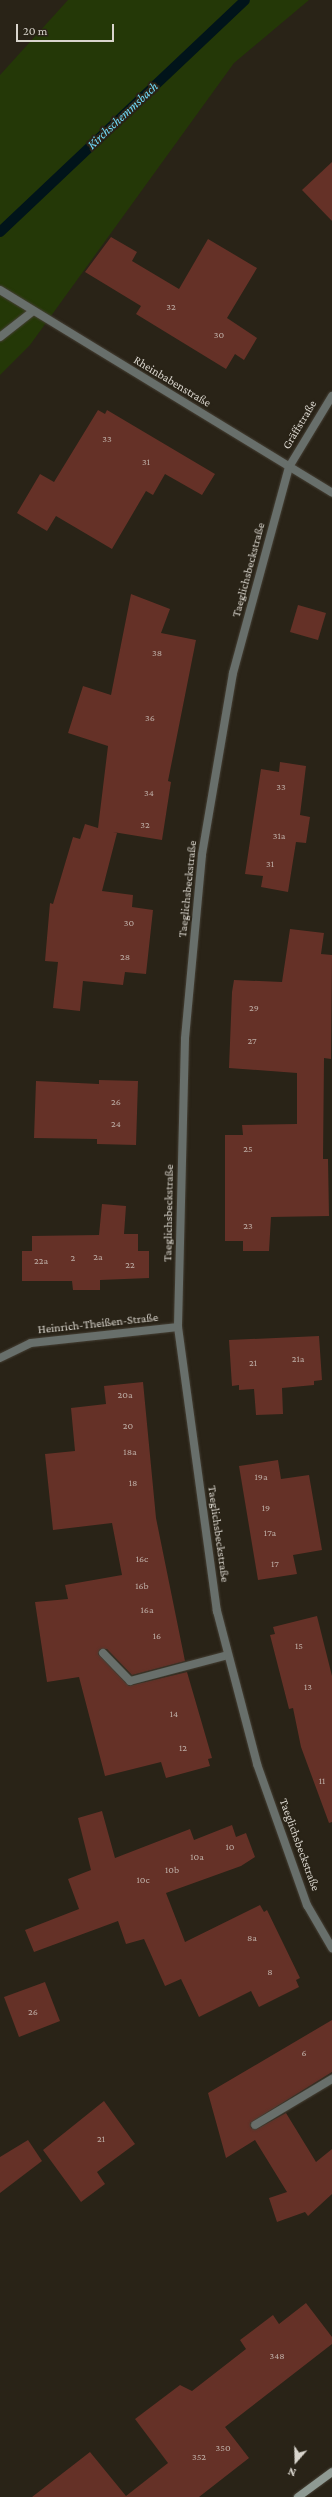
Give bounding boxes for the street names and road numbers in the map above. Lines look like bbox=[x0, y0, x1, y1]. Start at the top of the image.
street label: Rheinbabenstraße bbox=[131, 353, 213, 411]
street label: Gräffstraße bbox=[280, 398, 320, 452]
street label: Taeglichsbeckstraße bbox=[229, 521, 269, 619]
street label: Taeglichsbeckstraße bbox=[176, 840, 200, 938]
street label: Taeglichsbeckstraße bbox=[161, 1164, 177, 1262]
street label: Heinrich-Theißen-Straße bbox=[37, 1311, 159, 1337]
street label: Taeglichsbeckstraße bbox=[204, 1485, 232, 1583]
street label: Taeglichsbeckstraße bbox=[276, 1797, 322, 1893]

